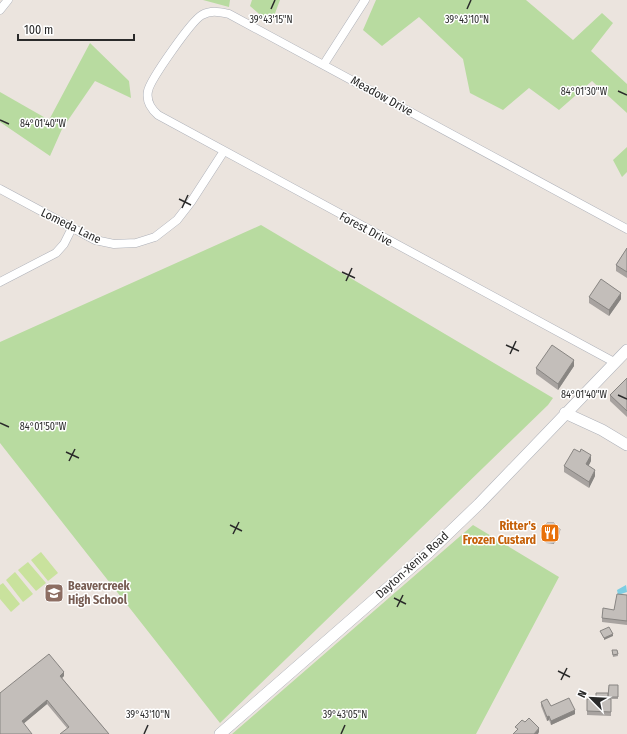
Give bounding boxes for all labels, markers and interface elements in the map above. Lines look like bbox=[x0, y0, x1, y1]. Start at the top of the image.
text: 39°43'15"N bbox=[249, 14, 293, 26]
text: 39°43'10"N bbox=[445, 14, 489, 26]
scale bar bbox=[18, 16, 134, 42]
text: 100 m bbox=[24, 23, 53, 37]
street label: Meadow Drive bbox=[348, 73, 416, 119]
text: 84°01'30"W bbox=[561, 86, 608, 98]
text: 84°01'40"W bbox=[20, 118, 67, 130]
street label: Lomeda Lane bbox=[39, 205, 103, 247]
street label: Forest Drive bbox=[337, 209, 395, 249]
text: 84°01'40"W bbox=[561, 389, 608, 401]
text: 84°01'50"W bbox=[20, 421, 67, 433]
place label: Ritter's Frozen Custard bbox=[463, 519, 537, 547]
restaurant icon: Ritter's Frozen Custard bbox=[539, 522, 561, 544]
street label: Dayton-Xenia Road bbox=[373, 529, 451, 601]
place label: Beavercreek High School bbox=[68, 579, 131, 607]
school or university icon: Beavercreek High School bbox=[43, 582, 65, 604]
north arrow bbox=[571, 678, 611, 718]
text: N bbox=[575, 688, 590, 700]
text: 39°43'10"N bbox=[126, 709, 170, 721]
text: 39°43'05"N bbox=[323, 709, 367, 721]

